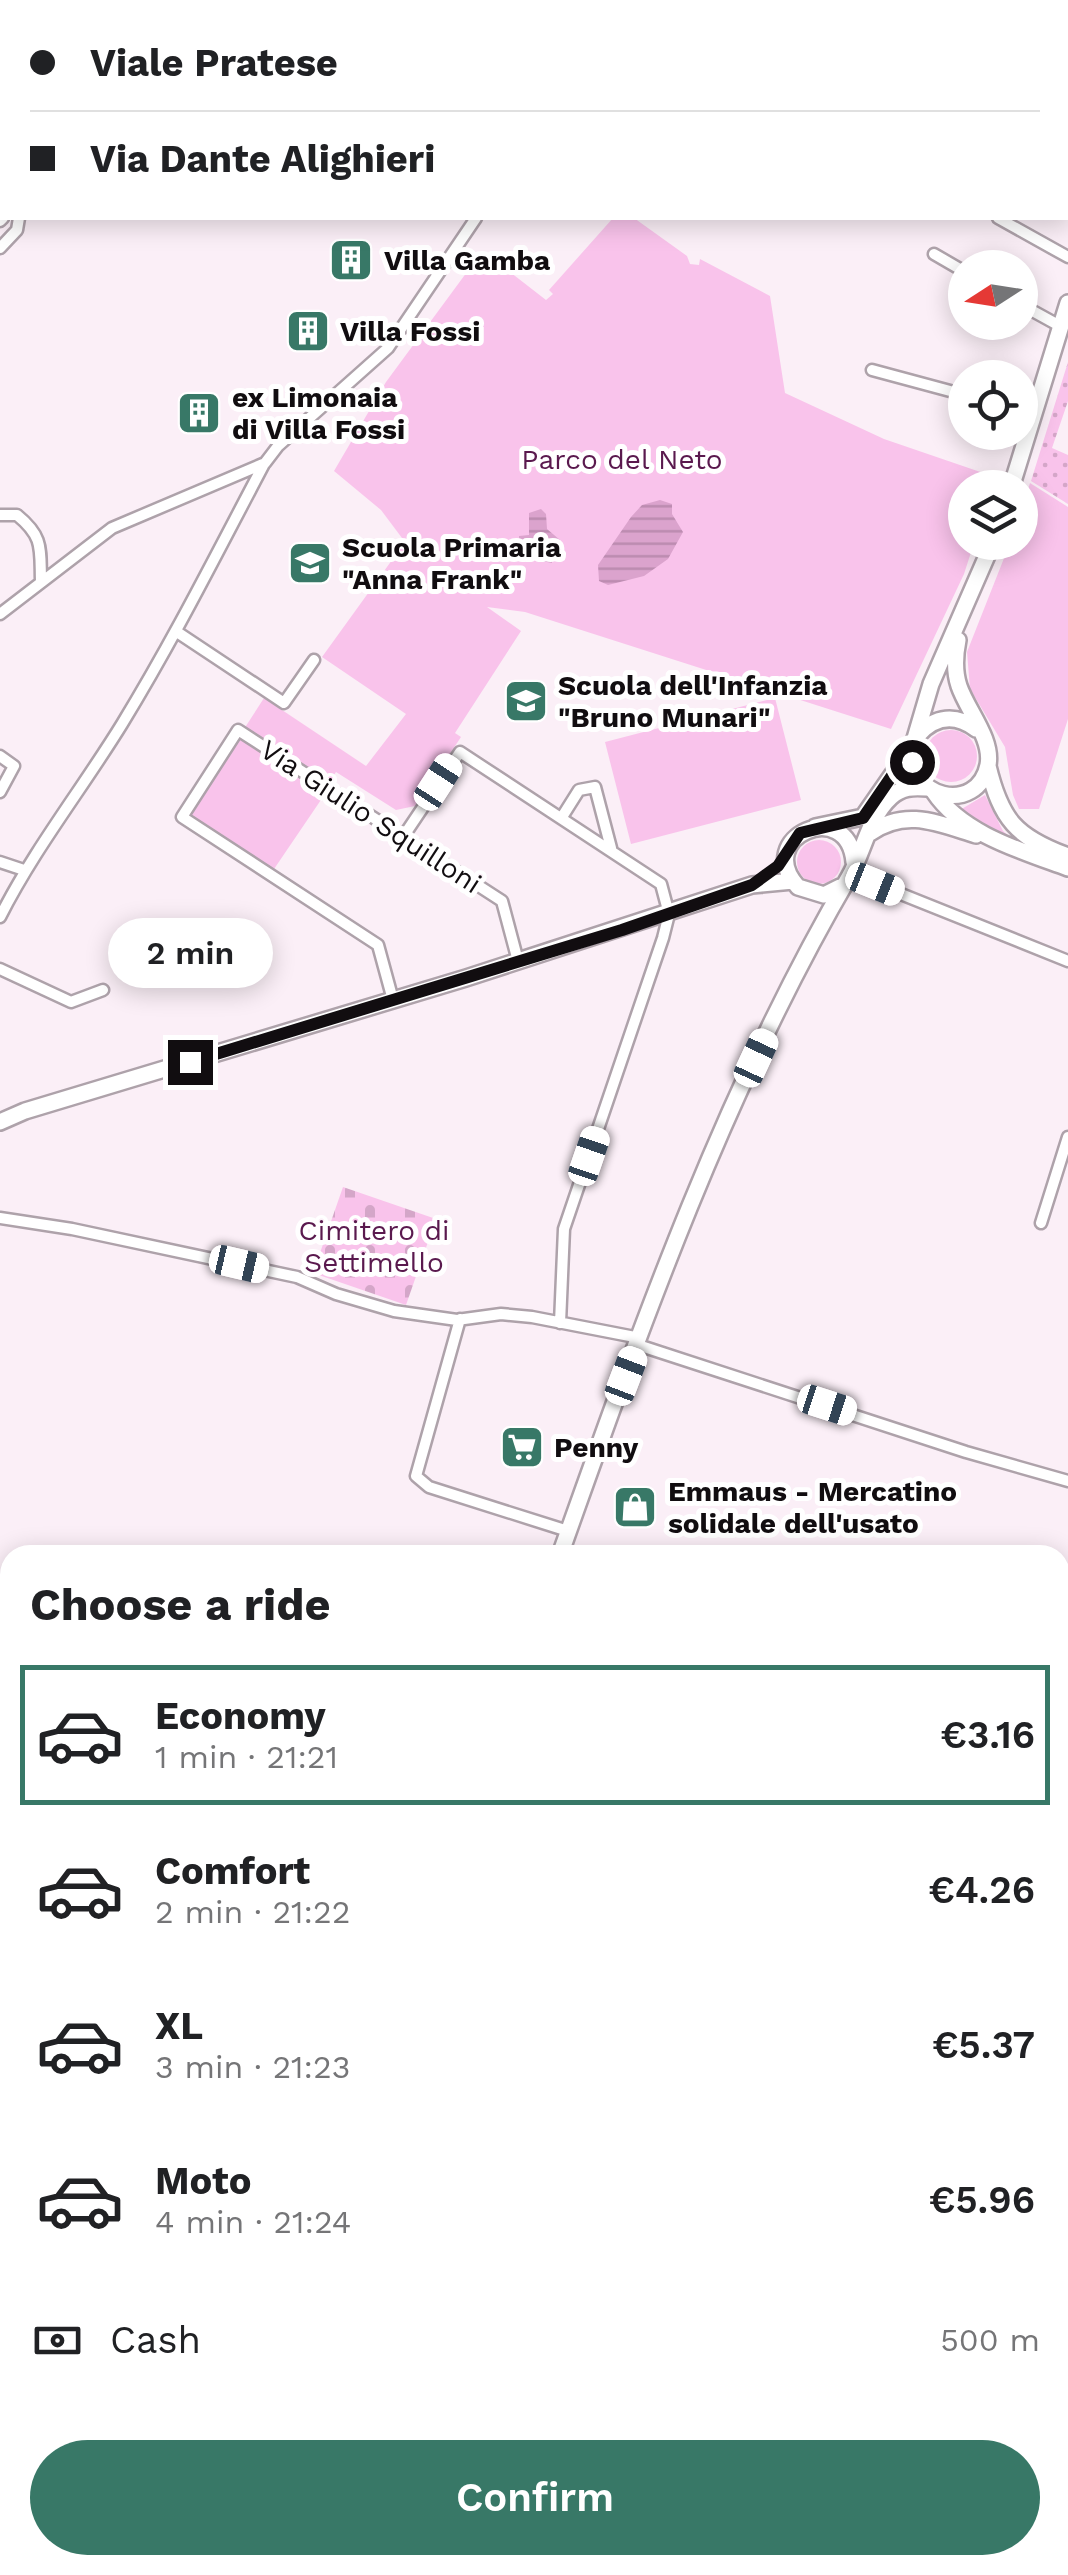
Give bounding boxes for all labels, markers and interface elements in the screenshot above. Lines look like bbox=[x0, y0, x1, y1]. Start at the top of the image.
text: Viale Pratese bbox=[90, 41, 338, 85]
text: Via Dante Alighieri bbox=[90, 137, 435, 181]
building icon: Villa Gamba bbox=[328, 237, 374, 283]
place label: Villa Gamba bbox=[384, 244, 551, 277]
north arrow bbox=[948, 250, 1038, 340]
map controls bbox=[948, 250, 1038, 560]
building icon: Villa Fossi bbox=[285, 308, 331, 354]
place label: Villa Fossi bbox=[340, 315, 480, 348]
button: locate bbox=[948, 360, 1038, 450]
place label: ex Limonaia di Villa Fossi bbox=[232, 381, 405, 446]
building icon: ex Limonaia di Villa Fossi bbox=[176, 390, 222, 436]
park label: Parco del Neto bbox=[521, 443, 723, 476]
button: layers bbox=[948, 470, 1038, 560]
place label: Scuola Primaria "Anna Frank" bbox=[342, 531, 562, 596]
school or university icon: Scuola Primaria "Anna Frank" bbox=[287, 540, 333, 586]
place label: Scuola dell'Infanzia "Bruno Munari" bbox=[558, 669, 828, 734]
school or university icon: Scuola dell'Infanzia "Bruno Munari" bbox=[503, 678, 549, 724]
street label: Via Giulio Squilloni bbox=[254, 733, 487, 900]
route start bbox=[890, 740, 935, 785]
car bbox=[409, 749, 467, 815]
car bbox=[842, 859, 908, 909]
callout: 2 min bbox=[108, 917, 272, 987]
text: 2 min bbox=[147, 934, 234, 972]
car bbox=[730, 1024, 782, 1092]
route end bbox=[168, 1040, 213, 1085]
car bbox=[565, 1123, 613, 1189]
park label: Cimitero di Settimello bbox=[298, 1214, 450, 1279]
car bbox=[206, 1243, 272, 1285]
car bbox=[601, 1343, 651, 1409]
car bbox=[794, 1381, 860, 1429]
supermarket icon: Penny bbox=[499, 1424, 545, 1470]
place label: Penny bbox=[554, 1431, 639, 1464]
place label: Emmaus - Mercatino solidale dell'usato bbox=[668, 1475, 957, 1540]
shop icon: Emmaus - Mercatino solidale dell'usato bbox=[612, 1484, 658, 1530]
text: Choose a ride bbox=[30, 1578, 330, 1631]
icon: car bbox=[35, 1690, 125, 1780]
text: Economy bbox=[155, 1694, 326, 1738]
text: €3.16 bbox=[940, 1713, 1035, 1757]
text: 1 min · 21:21 bbox=[155, 1738, 338, 1776]
icon: car bbox=[35, 1845, 125, 1935]
text: Comfort bbox=[155, 1849, 310, 1893]
text: €4.26 bbox=[928, 1868, 1035, 1912]
text: 2 min · 21:22 bbox=[155, 1893, 350, 1931]
icon: car bbox=[35, 2000, 125, 2090]
text: XL bbox=[155, 2004, 203, 2048]
text: €5.37 bbox=[932, 2023, 1035, 2067]
text: 3 min · 21:23 bbox=[155, 2048, 350, 2086]
icon: car bbox=[35, 2155, 125, 2245]
text: Moto bbox=[155, 2159, 251, 2203]
text: €5.96 bbox=[929, 2178, 1035, 2222]
text: 4 min · 21:24 bbox=[155, 2203, 351, 2241]
icon: cash bbox=[30, 2313, 85, 2368]
text: Cash bbox=[110, 2318, 201, 2362]
text: 500 m bbox=[940, 2321, 1040, 2359]
button: Confirm bbox=[30, 2440, 1040, 2555]

